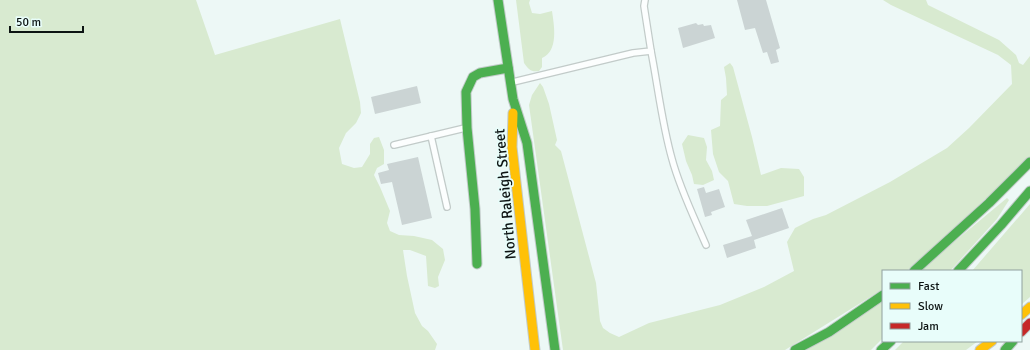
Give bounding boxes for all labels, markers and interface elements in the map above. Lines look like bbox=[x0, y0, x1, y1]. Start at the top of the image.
scale bar bbox=[10, 8, 83, 34]
text: 50 m bbox=[16, 15, 41, 30]
street label: North Raleigh Street bbox=[490, 128, 520, 260]
legend bbox=[882, 270, 1022, 342]
text: Fast bbox=[918, 279, 939, 294]
text: Slow bbox=[918, 299, 943, 314]
text: Jam bbox=[918, 319, 939, 334]

